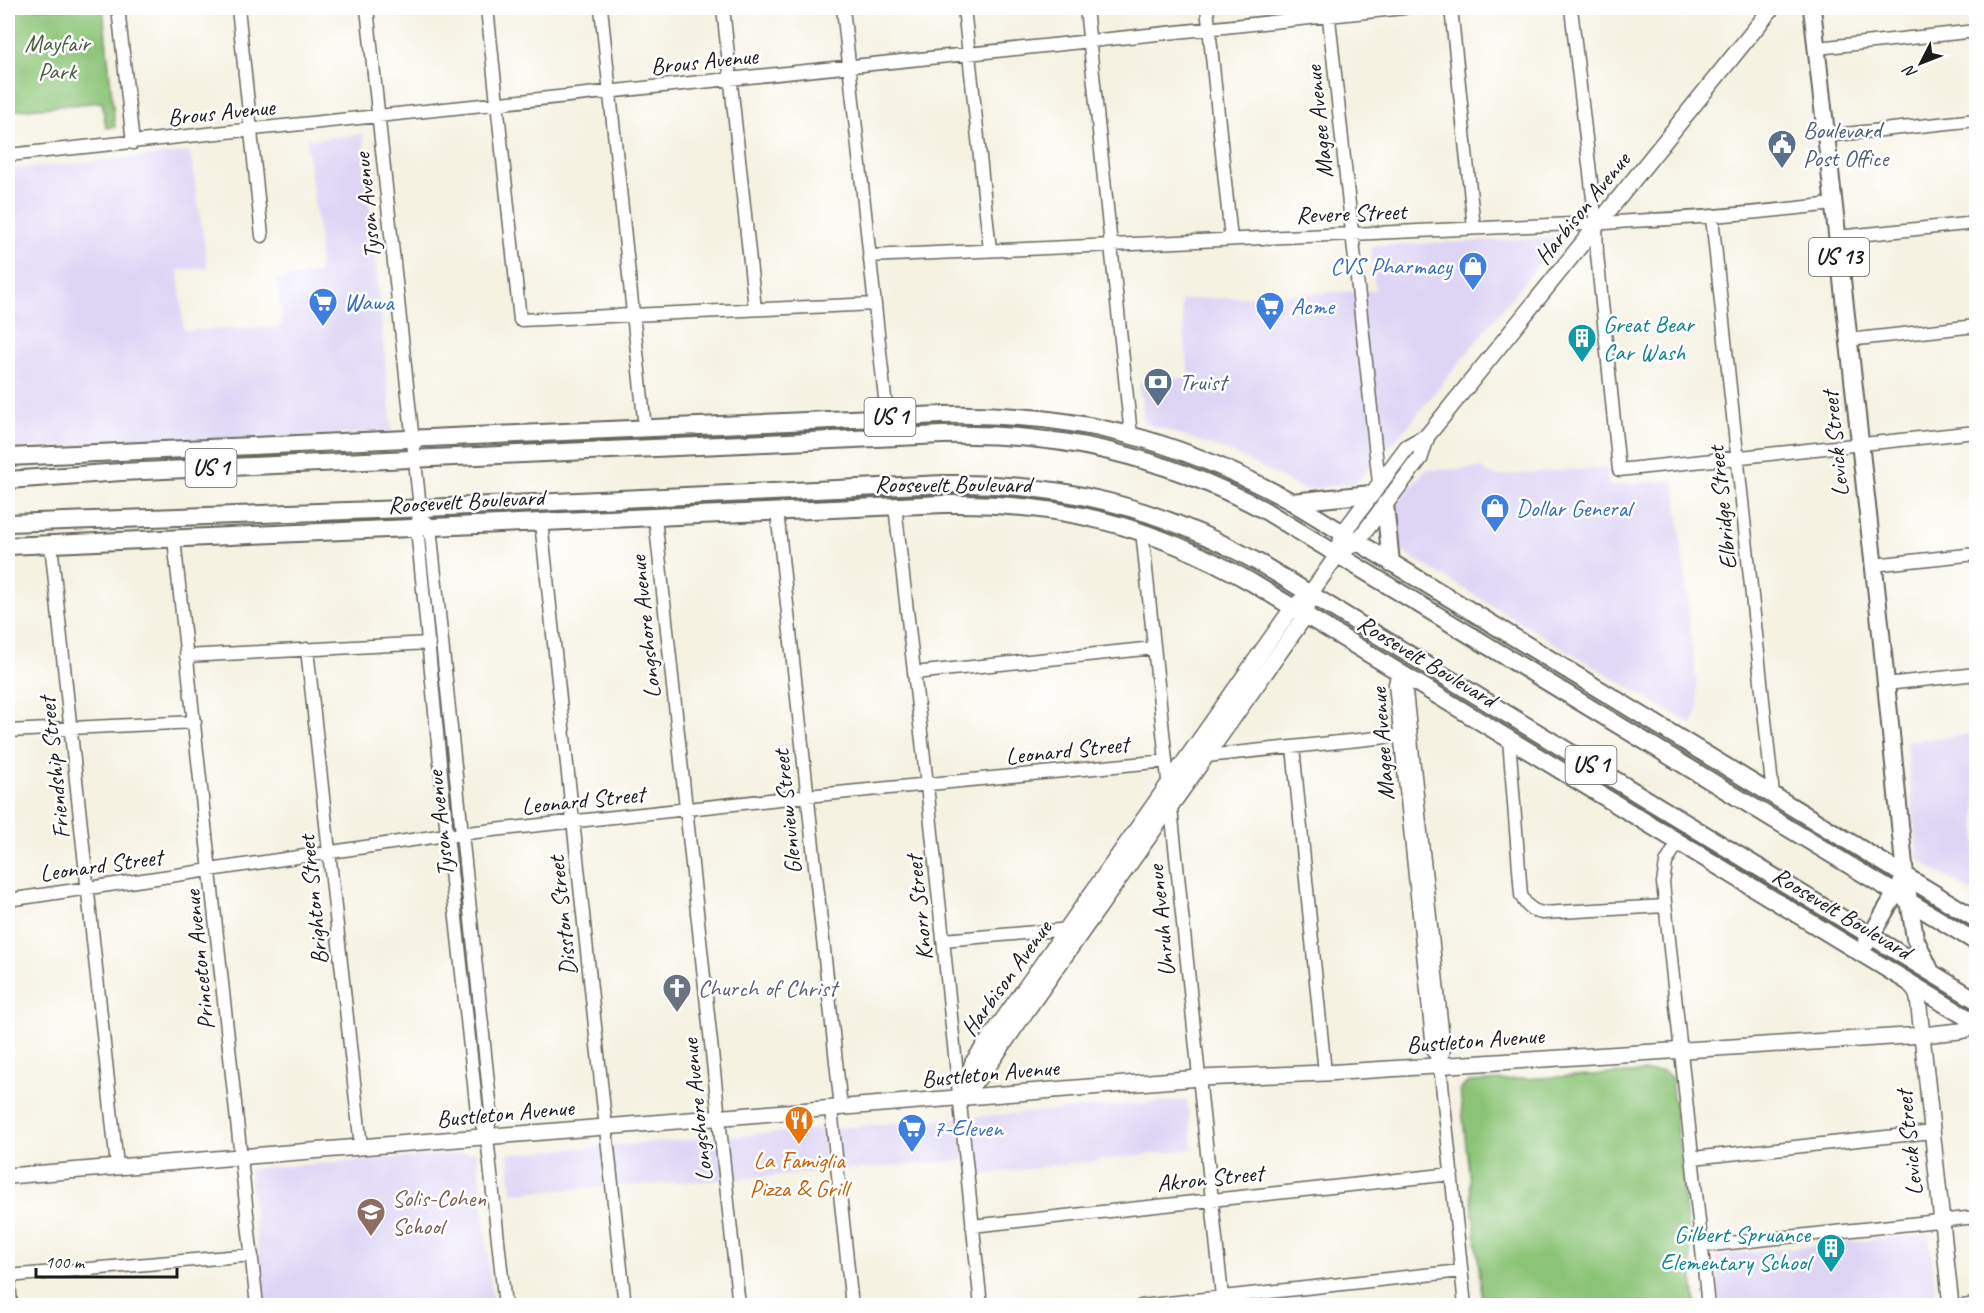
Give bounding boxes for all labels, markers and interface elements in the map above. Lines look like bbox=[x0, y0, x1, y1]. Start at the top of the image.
park label: Mayfair Park bbox=[24, 28, 92, 86]
north arrow bbox=[1891, 33, 1951, 93]
street label: Brous Avenue bbox=[649, 40, 761, 82]
text: N bbox=[1898, 60, 1921, 83]
street label: Magee Avenue bbox=[1298, 62, 1340, 180]
street label: Brous Avenue bbox=[166, 91, 278, 133]
place label: Boulevard Post Office bbox=[1803, 115, 1890, 173]
public building icon: Boulevard Post Office bbox=[1766, 128, 1798, 170]
street label: Harbison Avenue bbox=[1528, 144, 1638, 270]
street label: Tyson Avenue bbox=[346, 149, 387, 260]
street label: Revere Street bbox=[1295, 196, 1409, 230]
road number: US 13 bbox=[1809, 238, 1869, 276]
shop icon: CVS Pharmacy bbox=[1457, 250, 1489, 292]
place label: CVS Pharmacy bbox=[1330, 251, 1454, 281]
supermarket icon: Wawa bbox=[307, 286, 339, 328]
place label: Wawa bbox=[344, 287, 395, 317]
supermarket icon: Acme bbox=[1254, 290, 1286, 332]
place label: Acme bbox=[1291, 291, 1336, 321]
place label: Great Bear Car Wash bbox=[1603, 309, 1696, 367]
building icon: Great Bear Car Wash bbox=[1566, 322, 1598, 364]
bank icon: Truist bbox=[1142, 366, 1174, 408]
place label: Truist bbox=[1179, 367, 1229, 397]
street label: Levick Street bbox=[1814, 387, 1855, 498]
road number: US 1 bbox=[864, 398, 916, 436]
street label: Elbridge Street bbox=[1700, 443, 1743, 571]
road number: US 1 bbox=[186, 449, 236, 487]
street label: Roosevelt Boulevard bbox=[875, 469, 1035, 499]
street label: Roosevelt Boulevard bbox=[387, 482, 548, 520]
shop icon: Dollar General bbox=[1479, 492, 1511, 534]
place label: Dollar General bbox=[1516, 493, 1635, 523]
street label: Longshore Avenue bbox=[622, 552, 667, 700]
street label: Roosevelt Boulevard bbox=[1352, 608, 1505, 716]
street label: Magee Avenue bbox=[1363, 684, 1401, 801]
street label: Friendship Street bbox=[31, 692, 76, 841]
street label: Leonard Street bbox=[1004, 728, 1133, 771]
street label: Glenview Street bbox=[765, 746, 808, 876]
road number: US 1 bbox=[1566, 746, 1616, 784]
street label: Tyson Avenue bbox=[419, 767, 460, 878]
street label: Leonard Street bbox=[520, 778, 649, 821]
street label: Brighton Street bbox=[291, 832, 335, 966]
street label: Leonard Street bbox=[38, 841, 167, 888]
street label: Knorr Street bbox=[898, 851, 939, 962]
street label: Disston Street bbox=[541, 853, 583, 977]
street label: Roosevelt Boulevard bbox=[1767, 860, 1920, 968]
street label: Unruh Avenue bbox=[1140, 862, 1182, 978]
street label: Princeton Avenue bbox=[177, 887, 221, 1031]
street label: Harbison Avenue bbox=[954, 912, 1059, 1042]
church icon: Church of Christ bbox=[661, 972, 693, 1014]
place label: Church of Christ bbox=[698, 973, 840, 1003]
street label: Bustleton Avenue bbox=[1405, 1020, 1547, 1060]
street label: Longshore Avenue bbox=[674, 1035, 719, 1183]
street label: Bustleton Avenue bbox=[920, 1052, 1062, 1094]
street label: Levick Street bbox=[1888, 1086, 1929, 1197]
street label: Bustleton Avenue bbox=[435, 1092, 577, 1134]
restaurant icon: La Famiglia Pizza & Grill bbox=[783, 1104, 815, 1146]
supermarket icon: 7-Eleven bbox=[896, 1112, 928, 1154]
place label: 7-Eleven bbox=[933, 1113, 1004, 1143]
place label: La Famiglia Pizza & Grill bbox=[750, 1145, 852, 1203]
street label: Akron Street bbox=[1155, 1157, 1268, 1199]
place label: Solis-Cohen School bbox=[392, 1183, 486, 1241]
school or university icon: Solis-Cohen School bbox=[355, 1196, 387, 1238]
place label: Gilbert Spruance Elementary School bbox=[1660, 1219, 1814, 1277]
building icon: Gilbert Spruance Elementary School bbox=[1815, 1232, 1847, 1274]
scale bar bbox=[36, 1241, 177, 1279]
text: 100 m bbox=[45, 1251, 86, 1273]

